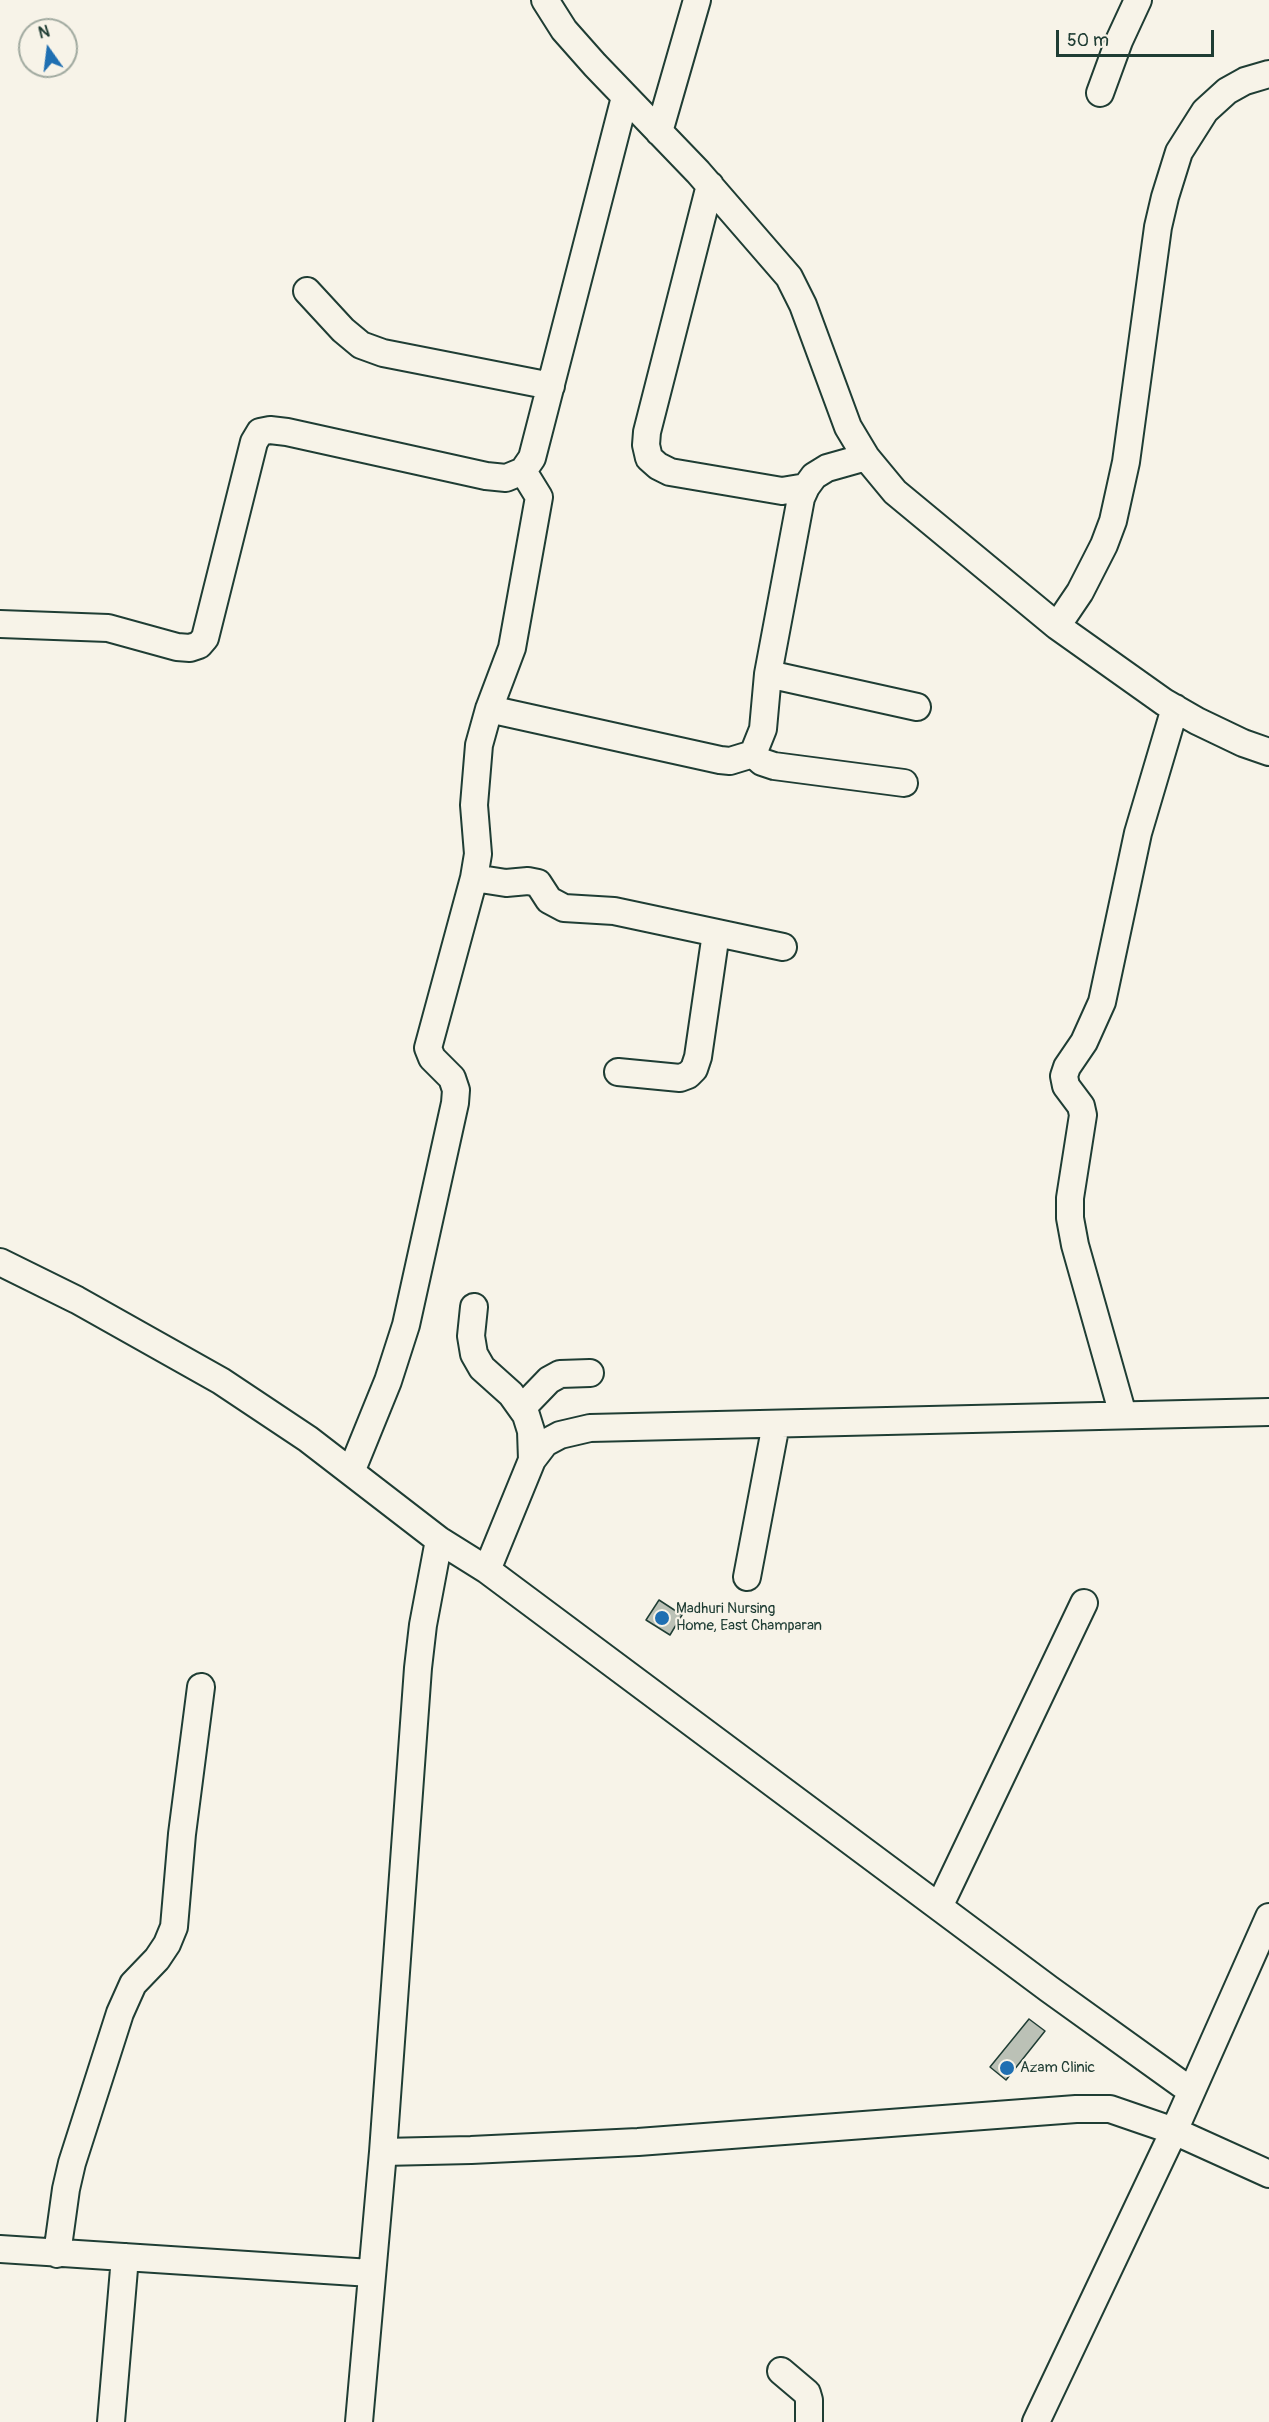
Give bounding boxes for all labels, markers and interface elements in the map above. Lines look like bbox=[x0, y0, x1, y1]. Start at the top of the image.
north arrow bbox=[18, 18, 78, 78]
scale bar bbox=[1059, 18, 1216, 56]
text: N bbox=[36, 21, 52, 43]
text: 50 m bbox=[1067, 29, 1109, 52]
place label: Madhuri Nursing Home, East Champaran bbox=[676, 1600, 822, 1635]
marker: Madhuri Nursing Home, East Champaran bbox=[653, 1609, 671, 1627]
marker: Azam Clinic bbox=[998, 2059, 1016, 2077]
place label: Azam Clinic bbox=[1020, 2059, 1095, 2077]

